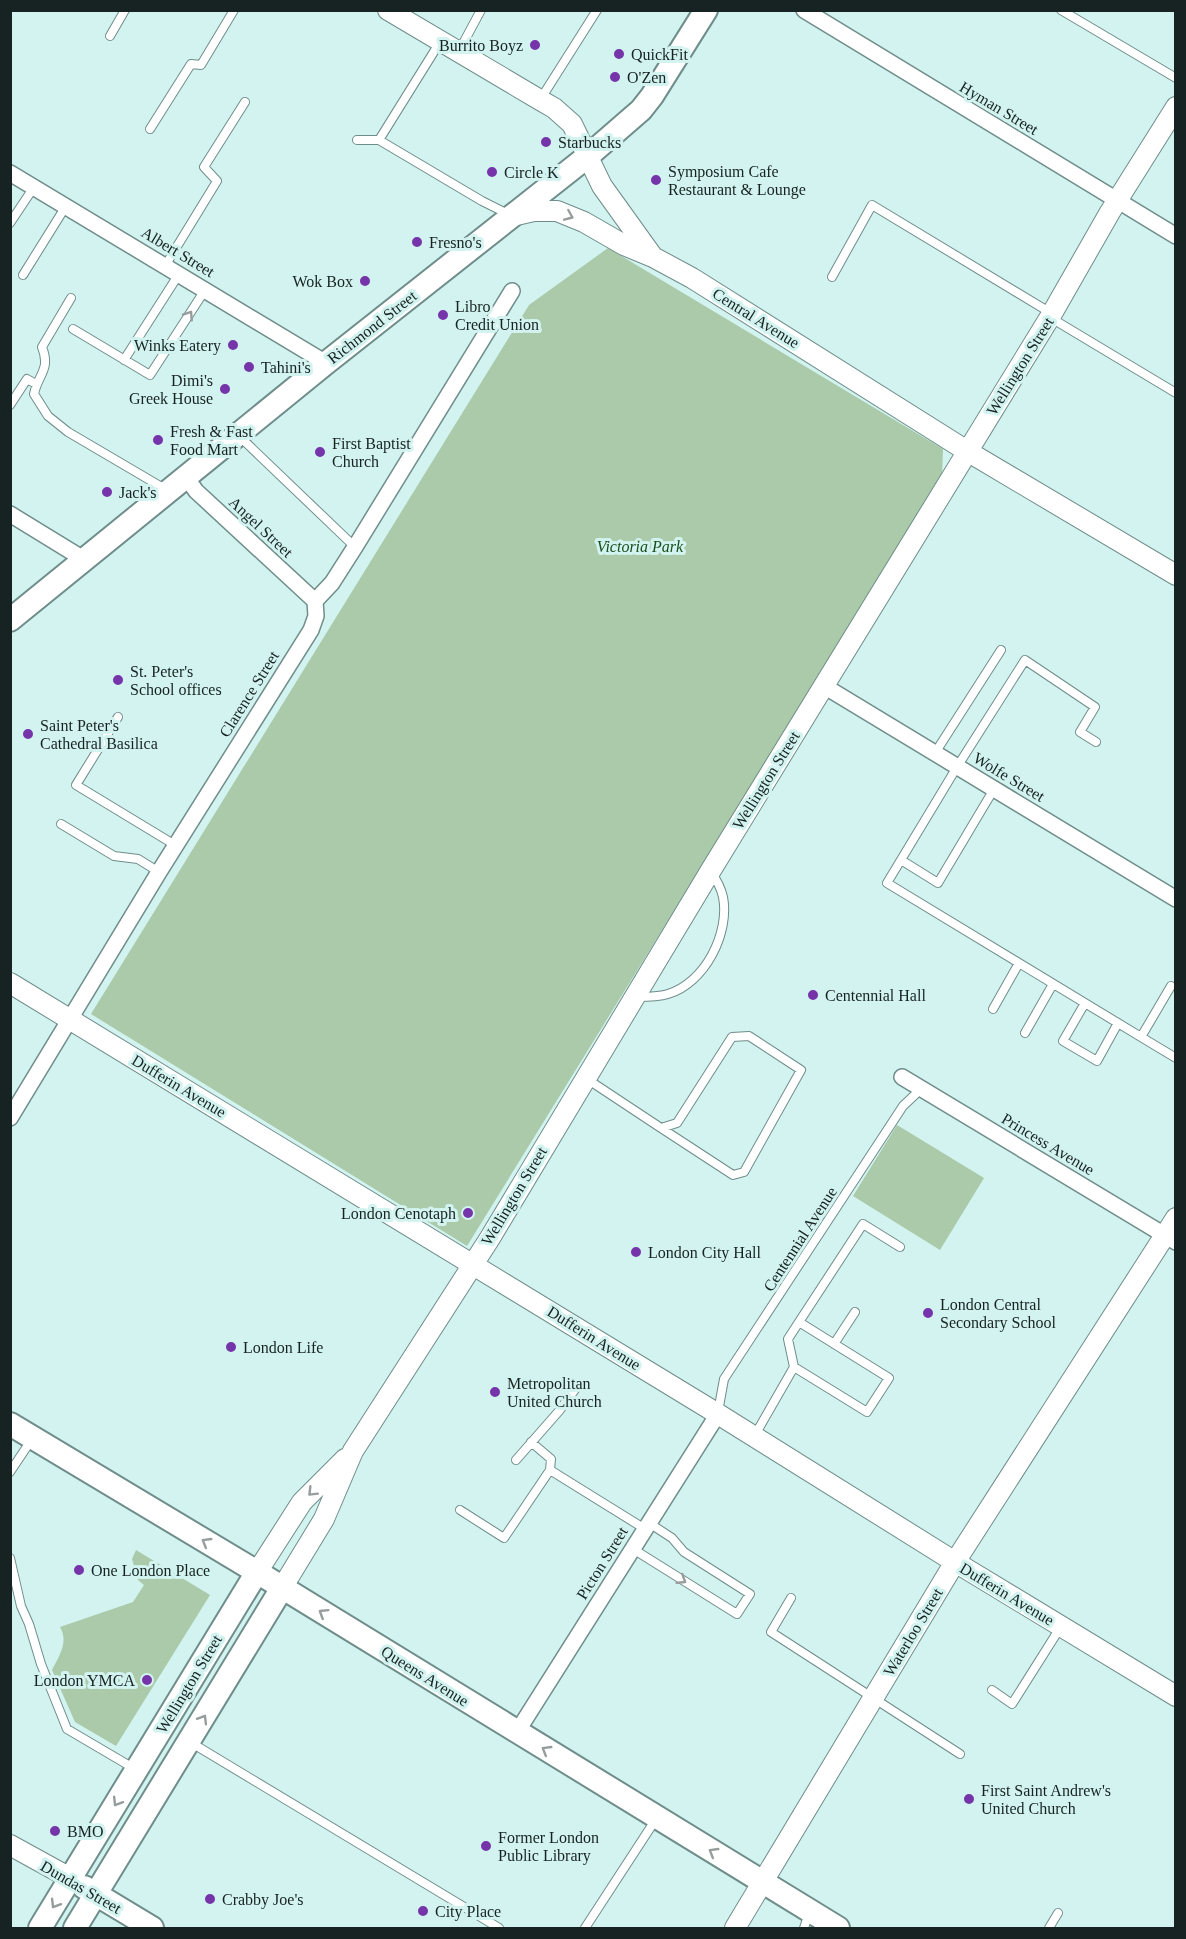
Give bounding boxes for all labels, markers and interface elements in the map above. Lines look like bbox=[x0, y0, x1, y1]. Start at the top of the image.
place label: Burrito Boyz bbox=[439, 37, 523, 55]
marker: Burrito Boyz bbox=[528, 38, 542, 52]
place label: QuickFit bbox=[631, 46, 688, 63]
marker: QuickFit bbox=[612, 47, 626, 61]
place label: O'Zen bbox=[627, 69, 666, 86]
marker: O'Zen bbox=[608, 70, 622, 84]
street label: Hyman Street bbox=[956, 78, 1042, 139]
place label: Starbucks bbox=[558, 134, 621, 151]
marker: Starbucks bbox=[539, 135, 553, 149]
place label: Symposium Cafe Restaurant & Lounge bbox=[668, 163, 806, 199]
place label: Circle K bbox=[504, 164, 559, 181]
marker: Circle K bbox=[485, 165, 499, 179]
marker: Symposium Cafe Restaurant & Lounge bbox=[649, 173, 663, 187]
one-way arrow bbox=[563, 209, 574, 221]
street label: Albert Street bbox=[138, 224, 218, 281]
place label: Fresno's bbox=[429, 234, 482, 251]
marker: Fresno's bbox=[410, 235, 424, 249]
place label: Wok Box bbox=[293, 273, 353, 290]
marker: Wok Box bbox=[358, 274, 372, 288]
street label: Central Avenue bbox=[710, 285, 802, 351]
street label: Richmond Street bbox=[324, 287, 420, 367]
place label: Libro Credit Union bbox=[455, 298, 539, 333]
marker: Libro Credit Union bbox=[436, 308, 450, 322]
one-way arrow bbox=[181, 311, 193, 321]
street label: Wellington Street bbox=[983, 314, 1058, 419]
place label: Winks Eatery bbox=[134, 337, 221, 355]
marker: Winks Eatery bbox=[226, 338, 240, 352]
place label: Tahini's bbox=[261, 359, 311, 376]
marker: Tahini's bbox=[242, 360, 256, 374]
place label: Dimi's Greek House bbox=[129, 372, 213, 407]
marker: Dimi's Greek House bbox=[218, 382, 232, 396]
place label: Fresh & Fast Food Mart bbox=[170, 423, 253, 458]
marker: Fresh & Fast Food Mart bbox=[151, 433, 165, 447]
place label: First Baptist Church bbox=[332, 435, 411, 470]
marker: First Baptist Church bbox=[313, 445, 327, 459]
place label: Jack's bbox=[119, 484, 157, 501]
marker: Jack's bbox=[100, 485, 114, 499]
street label: Angel Street bbox=[225, 493, 297, 562]
park label: Victoria Park bbox=[597, 538, 684, 555]
street label: Clarence Street bbox=[216, 647, 283, 740]
place label: St. Peter's School offices bbox=[130, 663, 222, 698]
marker: St. Peter's School offices bbox=[111, 673, 125, 687]
place label: Saint Peter's Cathedral Basilica bbox=[40, 717, 158, 752]
marker: Saint Peter's Cathedral Basilica bbox=[21, 727, 35, 741]
street label: Wellington Street bbox=[729, 728, 804, 833]
street label: Wolfe Street bbox=[970, 749, 1048, 805]
place label: Centennial Hall bbox=[825, 987, 926, 1004]
marker: Centennial Hall bbox=[806, 988, 820, 1002]
street label: Dufferin Avenue bbox=[129, 1051, 229, 1121]
street label: Princess Avenue bbox=[999, 1110, 1097, 1178]
street label: Wellington Street bbox=[478, 1143, 551, 1249]
street label: Centennial Avenue bbox=[760, 1184, 840, 1294]
place label: London Cenotaph bbox=[341, 1205, 456, 1223]
marker: London Cenotaph bbox=[461, 1206, 475, 1220]
place label: London City Hall bbox=[648, 1244, 761, 1262]
marker: London City Hall bbox=[629, 1245, 643, 1259]
place label: London Central Secondary School bbox=[940, 1296, 1057, 1332]
street label: Dufferin Avenue bbox=[544, 1303, 644, 1373]
marker: London Central Secondary School bbox=[921, 1306, 935, 1320]
place label: London Life bbox=[243, 1339, 323, 1356]
marker: London Life bbox=[224, 1340, 238, 1354]
place label: Metropolitan United Church bbox=[507, 1375, 602, 1410]
marker: Metropolitan United Church bbox=[488, 1385, 502, 1399]
one-way arrow bbox=[308, 1485, 318, 1496]
street label: Picton Street bbox=[573, 1523, 631, 1602]
one-way arrow bbox=[202, 1538, 212, 1550]
street label: Dufferin Avenue bbox=[957, 1559, 1057, 1629]
place label: One London Place bbox=[91, 1562, 210, 1579]
marker: One London Place bbox=[72, 1563, 86, 1577]
one-way arrow bbox=[676, 1572, 687, 1583]
street label: Waterloo Street bbox=[880, 1584, 946, 1679]
one-way arrow bbox=[318, 1610, 329, 1621]
street label: Wellington Street bbox=[153, 1631, 226, 1737]
street label: Queens Avenue bbox=[378, 1642, 472, 1710]
place label: London YMCA bbox=[34, 1672, 135, 1689]
marker: London YMCA bbox=[140, 1673, 154, 1687]
one-way arrow bbox=[195, 1714, 206, 1725]
one-way arrow bbox=[542, 1746, 552, 1758]
place label: First Saint Andrew's United Church bbox=[981, 1782, 1111, 1817]
marker: First Saint Andrew's United Church bbox=[962, 1792, 976, 1806]
one-way arrow bbox=[113, 1795, 124, 1806]
place label: BMO bbox=[67, 1823, 103, 1840]
marker: BMO bbox=[48, 1824, 62, 1838]
place label: Former London Public Library bbox=[498, 1829, 599, 1865]
marker: Former London Public Library bbox=[479, 1839, 493, 1853]
one-way arrow bbox=[709, 1847, 719, 1859]
street label: Dundas Street bbox=[38, 1857, 125, 1917]
place label: Crabby Joe's bbox=[222, 1891, 304, 1909]
marker: Crabby Joe's bbox=[203, 1892, 217, 1906]
one-way arrow bbox=[51, 1897, 62, 1908]
place label: City Place bbox=[435, 1903, 501, 1921]
marker: City Place bbox=[416, 1904, 430, 1918]

